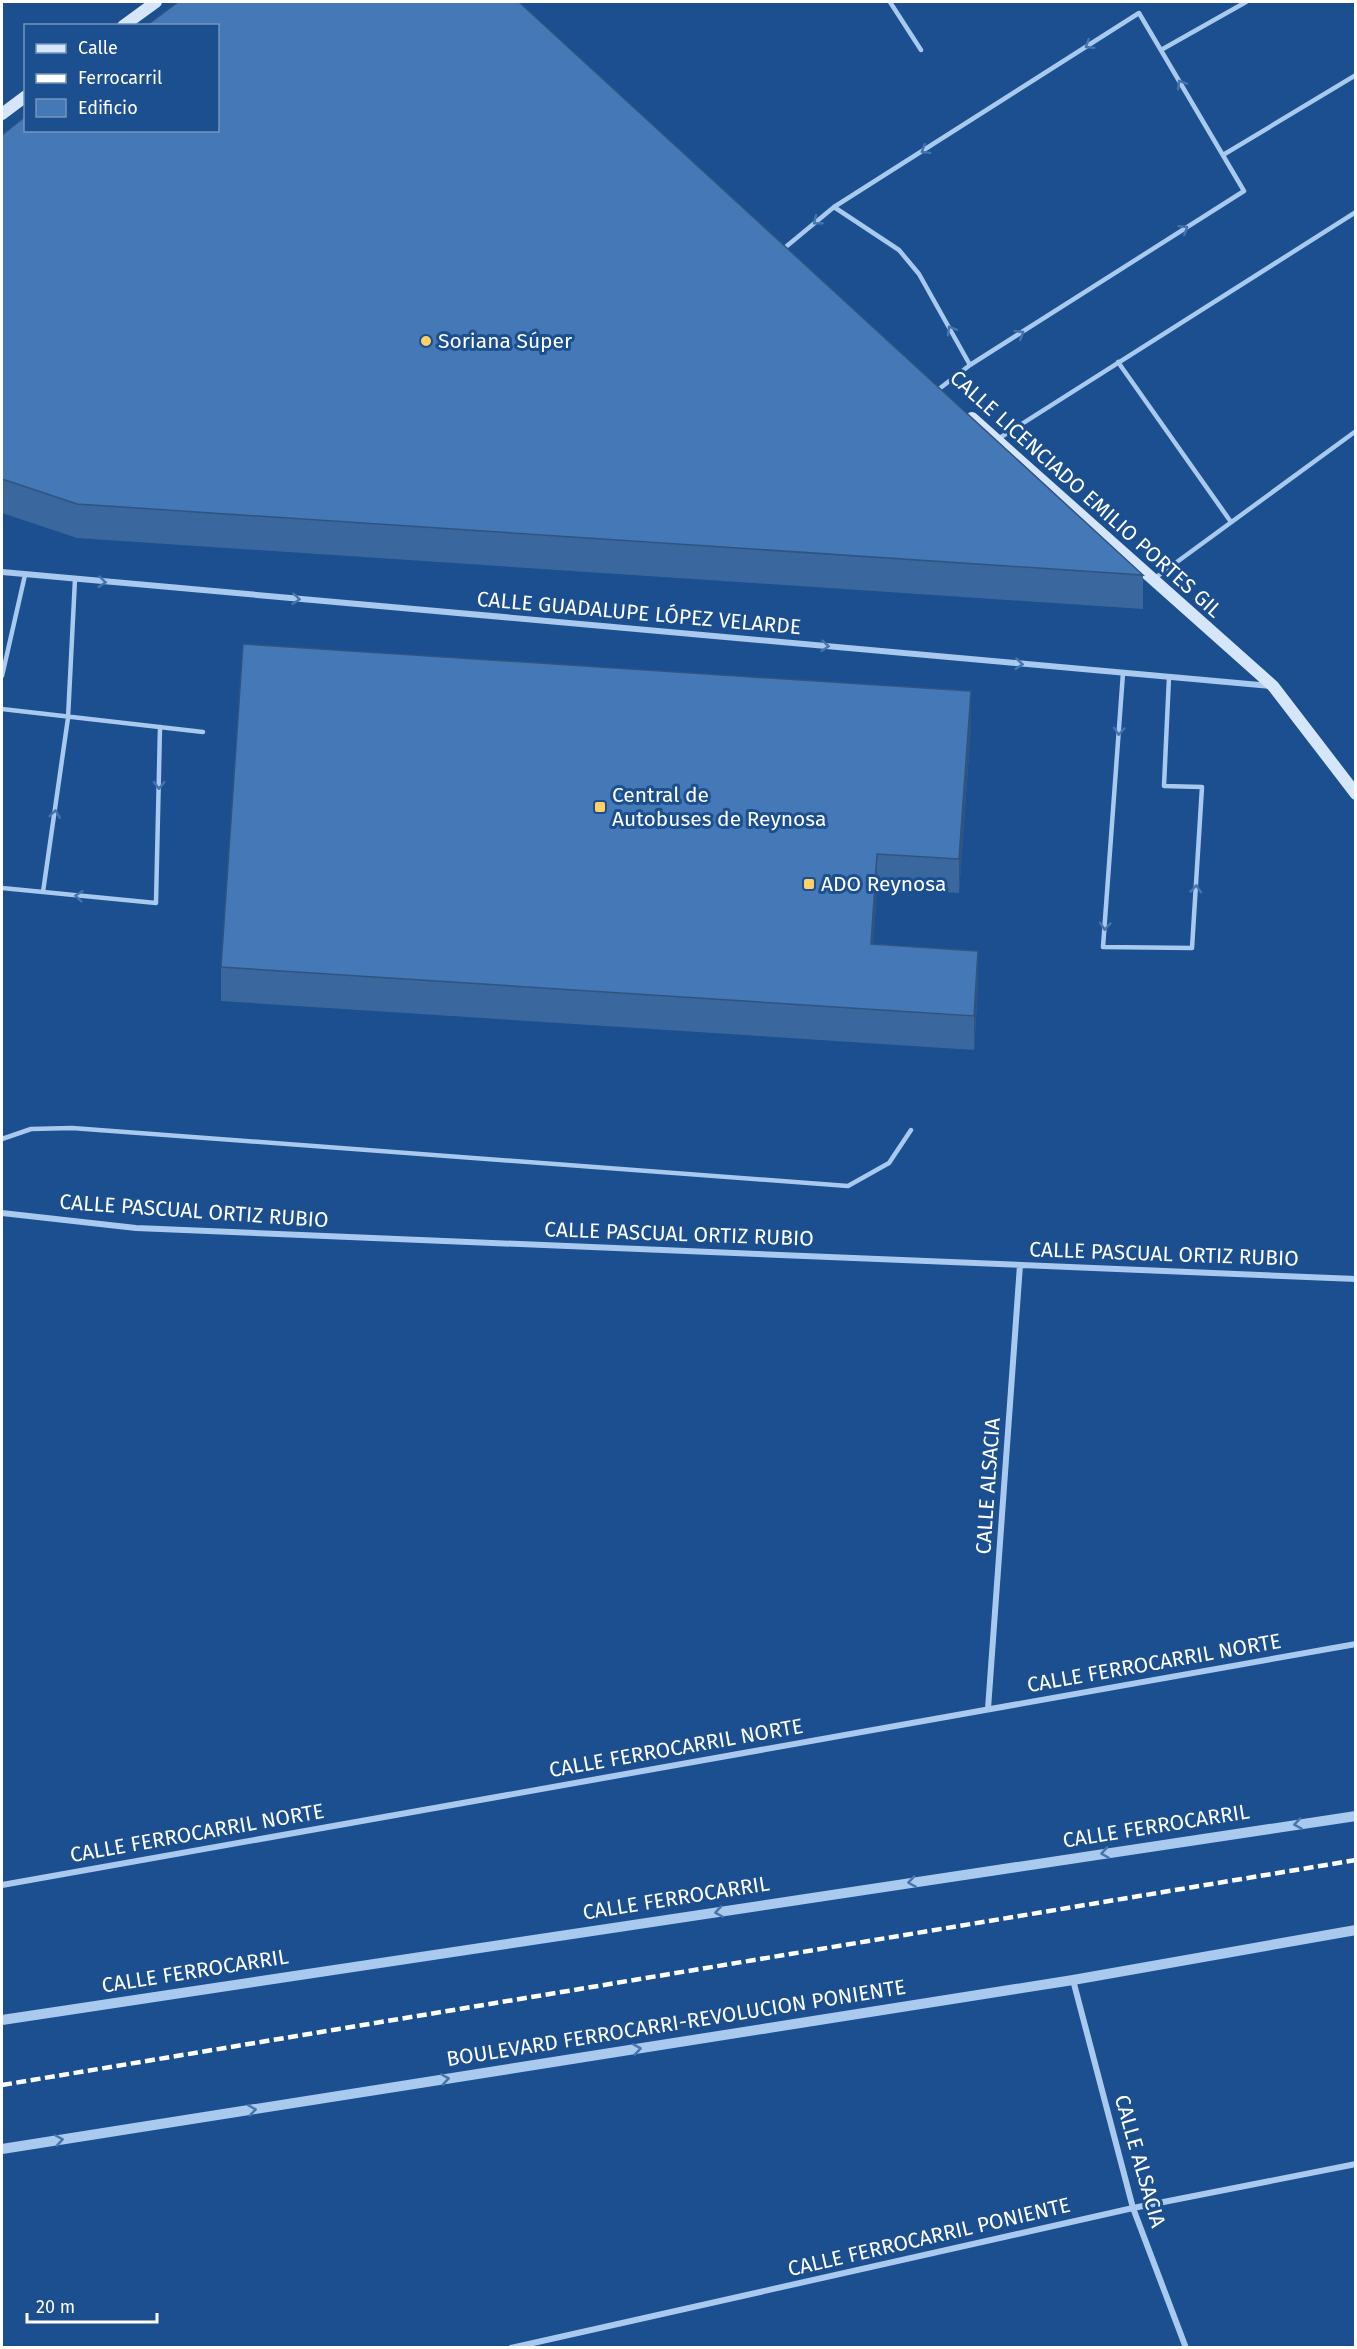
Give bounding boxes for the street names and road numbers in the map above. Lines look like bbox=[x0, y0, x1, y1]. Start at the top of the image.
street label: CALLE LICENCIADO EMILIO PORTES GIL bbox=[944, 365, 1228, 624]
street label: CALLE GUADALUPE LÓPEZ VELARDE bbox=[476, 586, 802, 640]
street label: CALLE PASCUAL ORTIZ RUBIO bbox=[59, 1189, 329, 1233]
street label: CALLE PASCUAL ORTIZ RUBIO bbox=[544, 1216, 814, 1252]
street label: CALLE PASCUAL ORTIZ RUBIO bbox=[1029, 1236, 1299, 1272]
street label: CALLE ALSACIA bbox=[970, 1417, 1006, 1555]
street label: CALLE FERROCARRIL NORTE bbox=[1025, 1628, 1283, 1698]
street label: CALLE FERROCARRIL NORTE bbox=[547, 1713, 805, 1783]
street label: CALLE FERROCARRIL NORTE bbox=[68, 1798, 326, 1868]
street label: CALLE FERROCARRIL bbox=[1061, 1798, 1252, 1854]
street label: CALLE FERROCARRIL bbox=[581, 1870, 772, 1926]
street label: CALLE FERROCARRIL bbox=[100, 1943, 291, 1999]
street label: BOULEVARD FERROCARRI-REVOLUCION PONIENTE bbox=[445, 1974, 907, 2072]
street label: CALLE ALSACIA bbox=[1109, 2092, 1171, 2230]
street label: CALLE FERROCARRIL PONIENTE bbox=[785, 2192, 1073, 2282]

